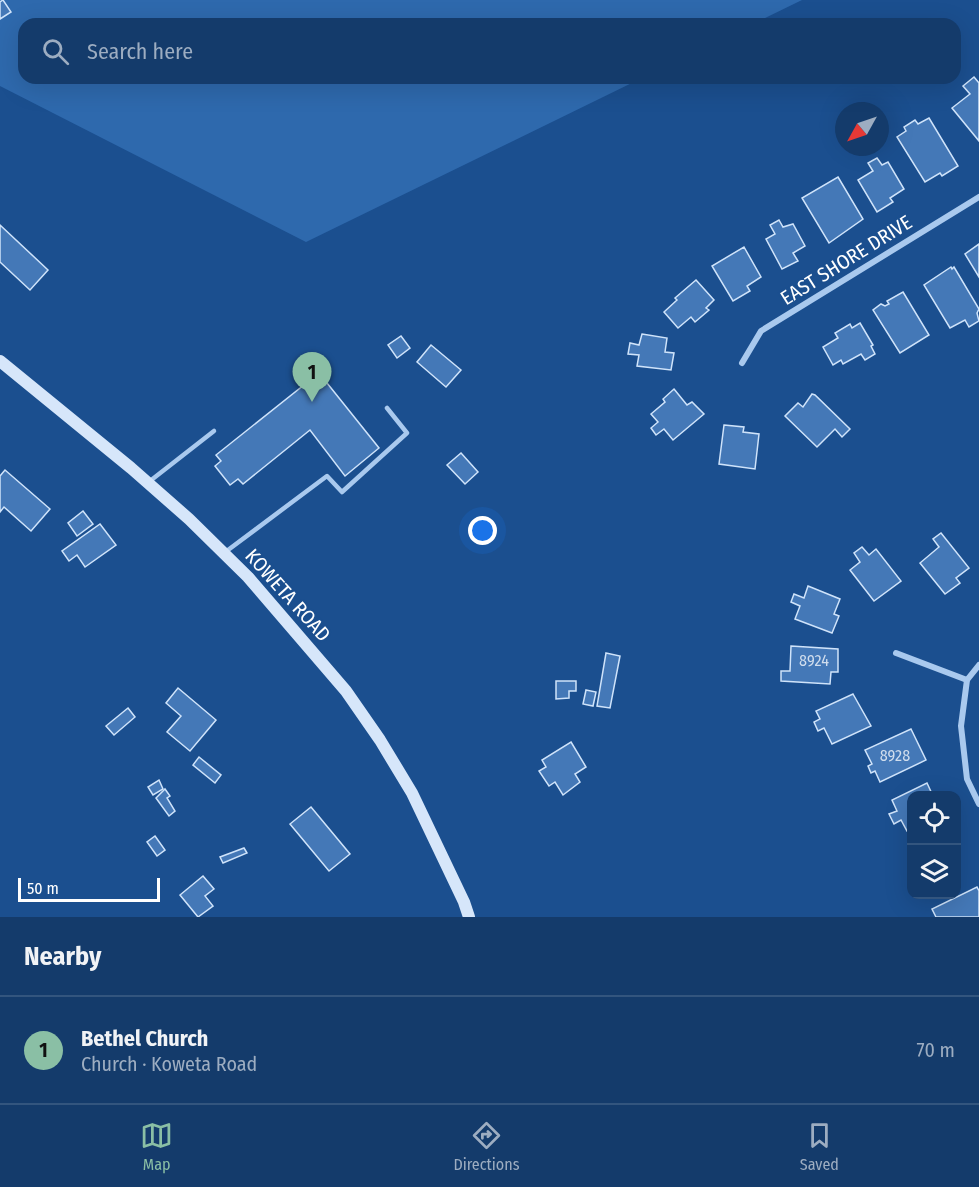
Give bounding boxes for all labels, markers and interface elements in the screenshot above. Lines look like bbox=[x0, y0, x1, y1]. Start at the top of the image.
search box bbox=[18, 18, 961, 84]
icon: search bbox=[39, 35, 72, 68]
text: Search here bbox=[87, 38, 193, 65]
north arrow bbox=[835, 102, 889, 156]
street label: EAST SHORE DRIVE bbox=[776, 210, 916, 310]
pin: 1 bbox=[292, 352, 332, 402]
your location bbox=[468, 516, 497, 545]
street label: KOWETA ROAD bbox=[240, 544, 336, 646]
house number: 8924 bbox=[799, 651, 829, 670]
house number: 8928 bbox=[880, 746, 910, 765]
map controls bbox=[907, 791, 961, 899]
button: locate bbox=[907, 791, 961, 845]
button: layers bbox=[907, 845, 961, 899]
scale bar bbox=[18, 875, 160, 902]
text: 50 m bbox=[27, 879, 59, 898]
text: Nearby bbox=[24, 941, 101, 972]
text: Bethel Church bbox=[81, 1025, 208, 1052]
text: 1 bbox=[39, 1038, 48, 1062]
text: 70 m bbox=[917, 1038, 955, 1062]
text: Church · Koweta Road bbox=[81, 1052, 257, 1076]
tab: Map bbox=[140, 1119, 173, 1174]
tab: Directions bbox=[453, 1119, 520, 1174]
tab: Saved bbox=[800, 1119, 839, 1174]

